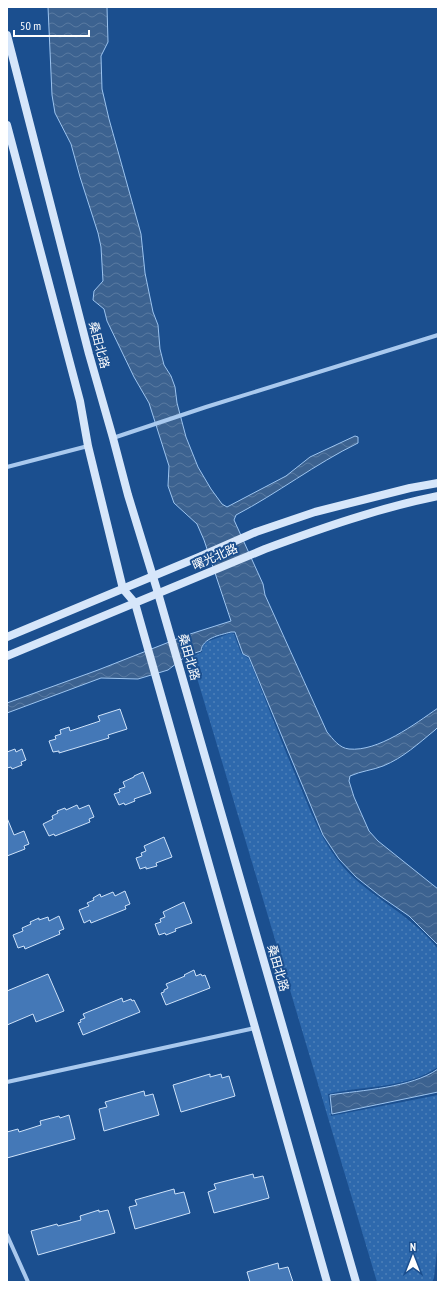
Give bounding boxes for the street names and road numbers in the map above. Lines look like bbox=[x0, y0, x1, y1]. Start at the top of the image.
street label: 桑田北路 bbox=[86, 320, 113, 370]
street label: 曙光北路 bbox=[190, 540, 240, 573]
street label: 桑田北路 bbox=[176, 632, 203, 682]
street label: 桑田北路 bbox=[265, 943, 292, 993]

